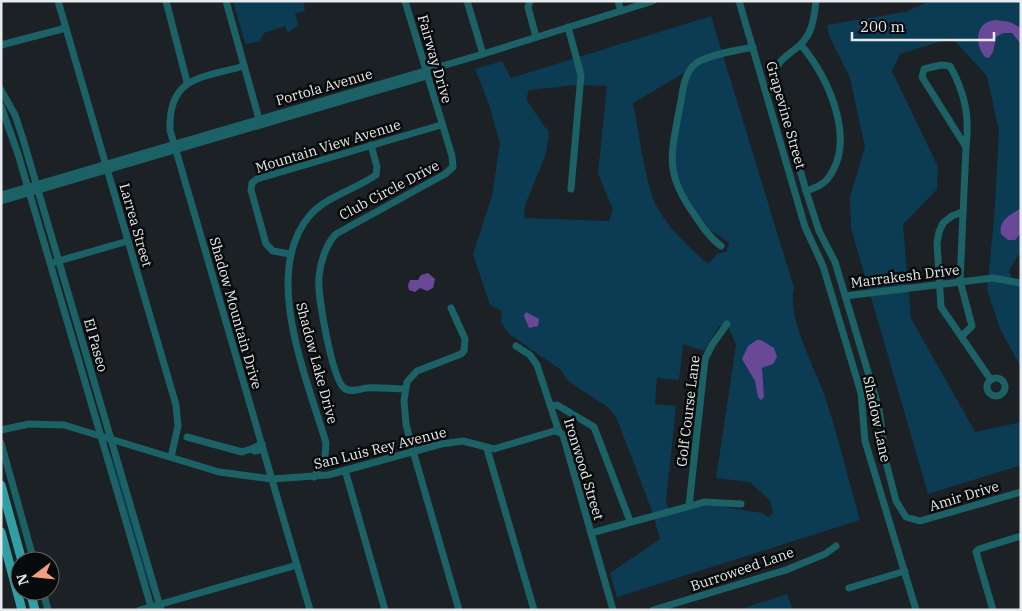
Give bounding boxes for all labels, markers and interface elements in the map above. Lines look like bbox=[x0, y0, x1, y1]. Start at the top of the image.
scale bar bbox=[852, 10, 994, 42]
street label: Fairway Drive bbox=[414, 13, 456, 105]
text: 200 m bbox=[860, 17, 905, 36]
street label: Grapevine Street bbox=[762, 59, 810, 171]
street label: Portola Avenue bbox=[274, 65, 374, 109]
street label: Mountain View Avenue bbox=[253, 115, 403, 177]
street label: Club Circle Drive bbox=[336, 156, 442, 224]
street label: Larrea Street bbox=[115, 181, 157, 269]
street label: Shadow Mountain Drive bbox=[206, 235, 266, 391]
street label: Marrakesh Drive bbox=[850, 260, 960, 292]
street label: Shadow Lake Drive bbox=[292, 300, 342, 426]
street label: El Paseo bbox=[80, 316, 112, 374]
street label: Golf Course Lane bbox=[672, 354, 704, 468]
street label: Shadow Lane bbox=[859, 374, 895, 464]
street label: Ironwood Street bbox=[560, 416, 608, 522]
street label: San Luis Rey Avenue bbox=[312, 423, 448, 473]
street label: Amir Drive bbox=[927, 477, 1001, 515]
street label: Burroweed Lane bbox=[688, 543, 796, 595]
north arrow bbox=[10, 551, 60, 601]
text: N bbox=[12, 572, 33, 587]

